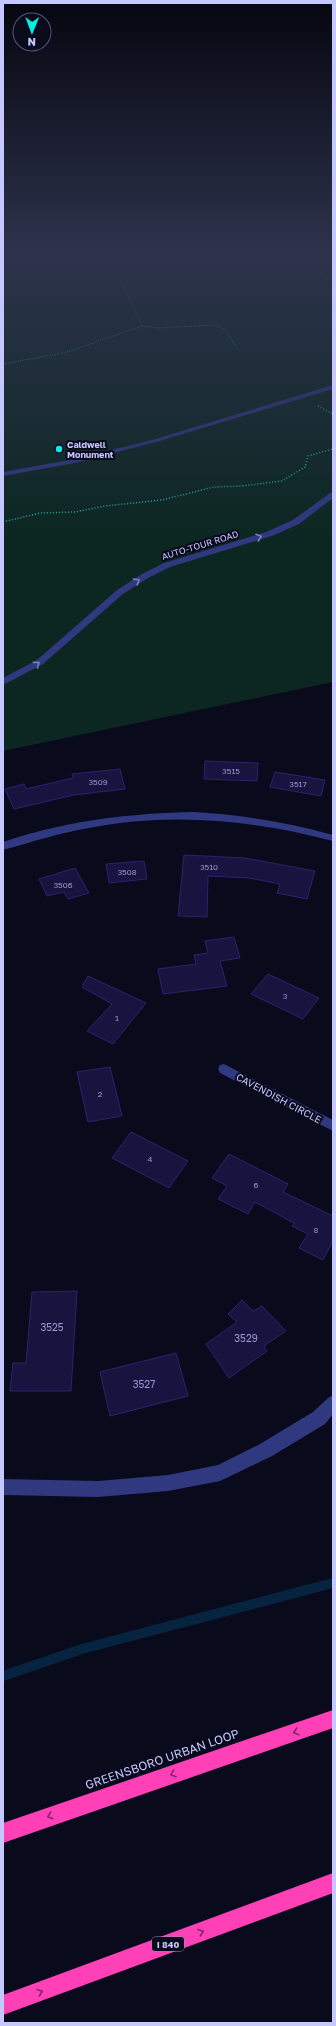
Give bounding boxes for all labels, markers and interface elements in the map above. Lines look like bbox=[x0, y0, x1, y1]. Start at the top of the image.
north arrow bbox=[12, 12, 52, 52]
text: N bbox=[28, 36, 36, 49]
place label: Caldwell Monument bbox=[67, 439, 114, 460]
marker: Caldwell Monument bbox=[54, 444, 64, 454]
street label: AUTO-TOUR ROAD bbox=[160, 528, 240, 562]
one-way arrow bbox=[255, 534, 262, 542]
one-way arrow bbox=[133, 578, 140, 586]
one-way arrow bbox=[33, 662, 40, 669]
house number: 3515 bbox=[222, 766, 240, 776]
house number: 3509 bbox=[88, 777, 108, 787]
house number: 3517 bbox=[289, 779, 307, 789]
house number: 3510 bbox=[200, 862, 218, 872]
house number: 3508 bbox=[117, 867, 137, 877]
house number: 3506 bbox=[53, 880, 73, 890]
house number: 3 bbox=[283, 991, 288, 1001]
house number: 1 bbox=[115, 1013, 119, 1023]
street label: CAVENDISH CIRCLE bbox=[234, 1070, 324, 1126]
house number: 2 bbox=[98, 1089, 103, 1099]
house number: 4 bbox=[148, 1154, 153, 1164]
house number: 6 bbox=[254, 1180, 259, 1190]
house number: 8 bbox=[314, 1225, 319, 1235]
house number: 3525 bbox=[40, 1321, 64, 1333]
house number: 3529 bbox=[234, 1332, 258, 1344]
house number: 3527 bbox=[133, 1378, 155, 1390]
street label: GREENSBORO URBAN LOOP bbox=[83, 1726, 241, 1792]
one-way arrow bbox=[293, 1727, 300, 1736]
one-way arrow bbox=[170, 1769, 177, 1778]
one-way arrow bbox=[47, 1812, 54, 1820]
one-way arrow bbox=[197, 1928, 204, 1937]
road number: I 840 bbox=[152, 1937, 184, 1951]
one-way arrow bbox=[36, 1988, 43, 1996]

